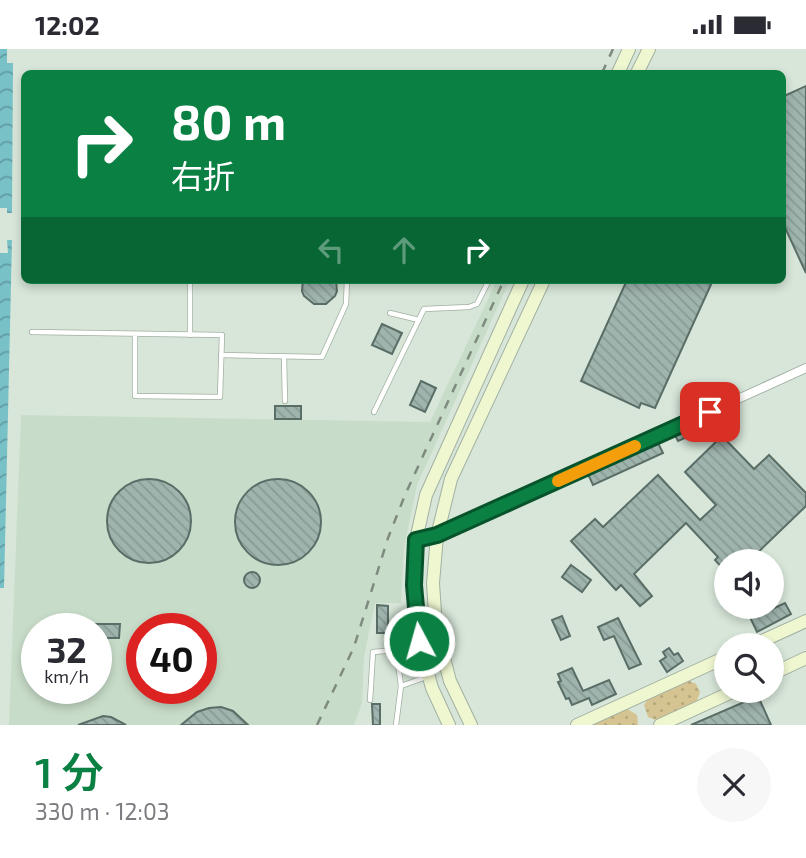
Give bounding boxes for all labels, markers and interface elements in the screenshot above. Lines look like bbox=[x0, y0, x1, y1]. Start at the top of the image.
text: 12:02 bbox=[35, 9, 100, 40]
text: 80 m bbox=[171, 91, 286, 150]
icon: right bbox=[56, 98, 147, 189]
text: 右折 bbox=[171, 156, 235, 194]
icon: left bbox=[312, 231, 350, 269]
icon: ahead bbox=[385, 231, 423, 269]
icon: right bbox=[458, 231, 496, 269]
pin bbox=[680, 382, 740, 442]
icon: arrive bbox=[691, 393, 729, 431]
map controls bbox=[714, 549, 784, 703]
button: sound bbox=[714, 549, 784, 619]
position arrow bbox=[382, 604, 456, 678]
speed limit sign: 40 bbox=[126, 613, 217, 704]
text: 32 bbox=[46, 628, 87, 670]
button: search bbox=[714, 633, 784, 703]
text: km/h bbox=[44, 665, 89, 687]
text: 1 分 bbox=[35, 746, 104, 796]
button: close bbox=[697, 748, 771, 822]
text: 330 m · 12:03 bbox=[35, 797, 170, 825]

